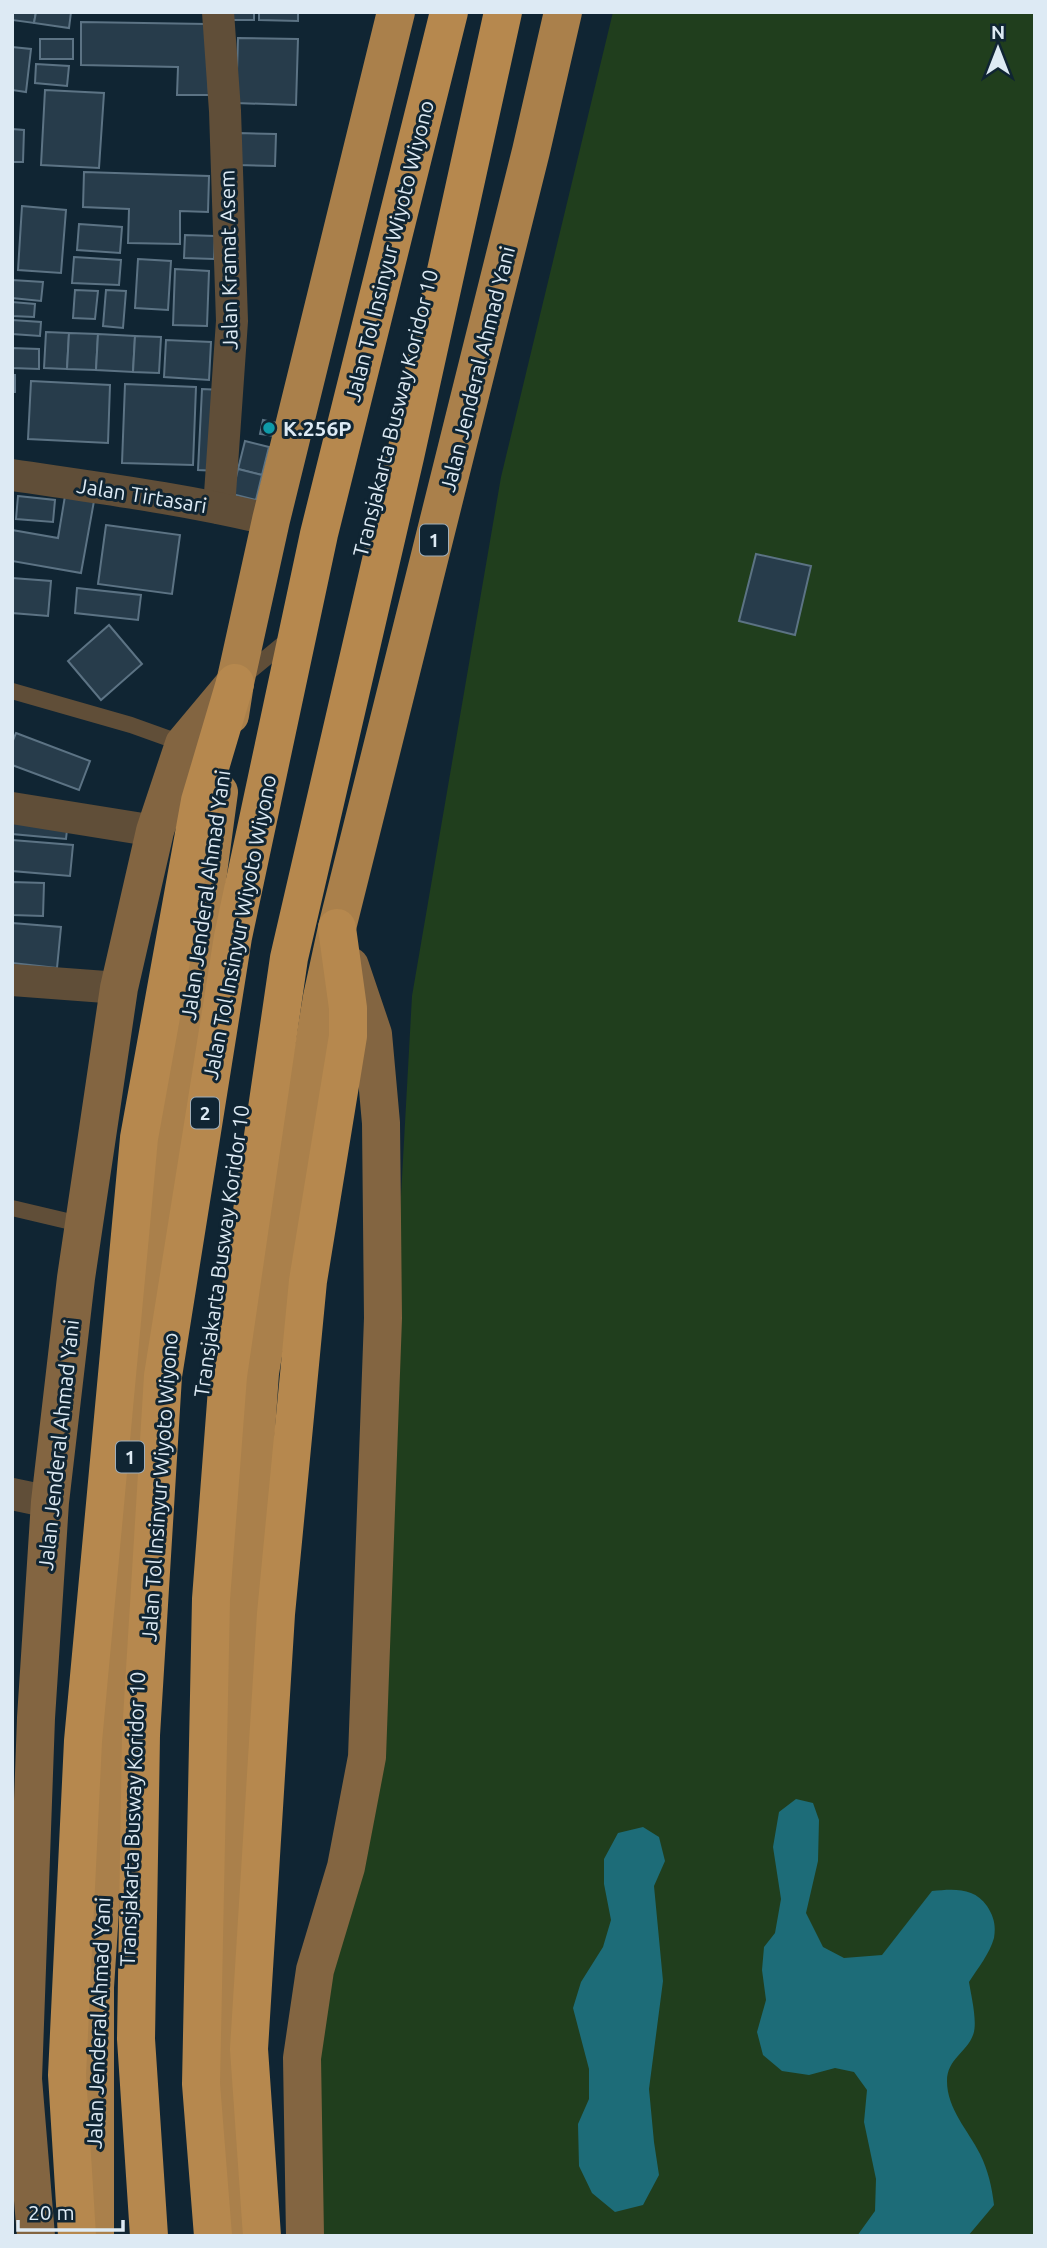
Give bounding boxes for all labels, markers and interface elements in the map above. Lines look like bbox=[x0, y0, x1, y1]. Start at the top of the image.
north arrow bbox=[963, 14, 1033, 84]
text: N bbox=[991, 21, 1005, 43]
street label: Jalan Tol Insinyur Wiyoto Wiyono bbox=[340, 98, 438, 404]
street label: Jalan Kramat Asem bbox=[214, 170, 242, 350]
street label: Jalan Jenderal Ahmad Yani bbox=[435, 244, 519, 494]
street label: Transjakarta Busway Koridor 10 bbox=[347, 267, 443, 559]
place label: K.256P bbox=[283, 416, 352, 440]
marker: K.256P bbox=[261, 420, 277, 436]
street label: Jalan Tirtasari bbox=[75, 473, 209, 517]
road number: 1 bbox=[420, 524, 448, 555]
street label: Jalan Jenderal Ahmad Yani bbox=[176, 769, 234, 1021]
street label: Jalan Tol Insinyur Wiyoto Wiyono bbox=[198, 773, 280, 1081]
road number: 2 bbox=[191, 1098, 219, 1128]
street label: Transjakarta Busway Koridor 10 bbox=[189, 1103, 253, 1399]
street label: Jalan Jenderal Ahmad Yani bbox=[33, 1318, 83, 1572]
street label: Jalan Tol Insinyur Wiyoto Wiyono bbox=[136, 1332, 182, 1642]
road number: 1 bbox=[116, 1442, 144, 1472]
street label: Transjakarta Busway Koridor 10 bbox=[115, 1671, 149, 1967]
street label: Jalan Jenderal Ahmad Yani bbox=[82, 1897, 114, 2149]
scale bar bbox=[18, 2188, 122, 2232]
text: 20 m bbox=[28, 2200, 75, 2224]

